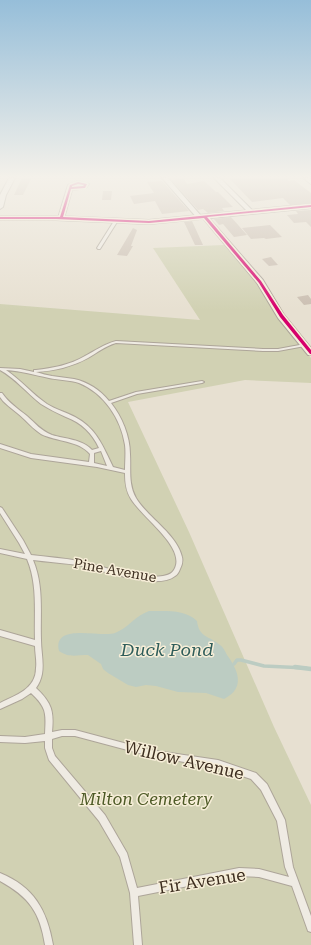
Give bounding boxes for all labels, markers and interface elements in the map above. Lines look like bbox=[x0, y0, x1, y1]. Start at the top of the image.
street label: Pine Avenue bbox=[72, 555, 158, 585]
water label: Duck Pond bbox=[120, 639, 213, 660]
street label: Willow Avenue bbox=[122, 736, 246, 784]
park label: Milton Cemetery bbox=[79, 789, 213, 809]
street label: Fir Avenue bbox=[157, 864, 247, 898]

